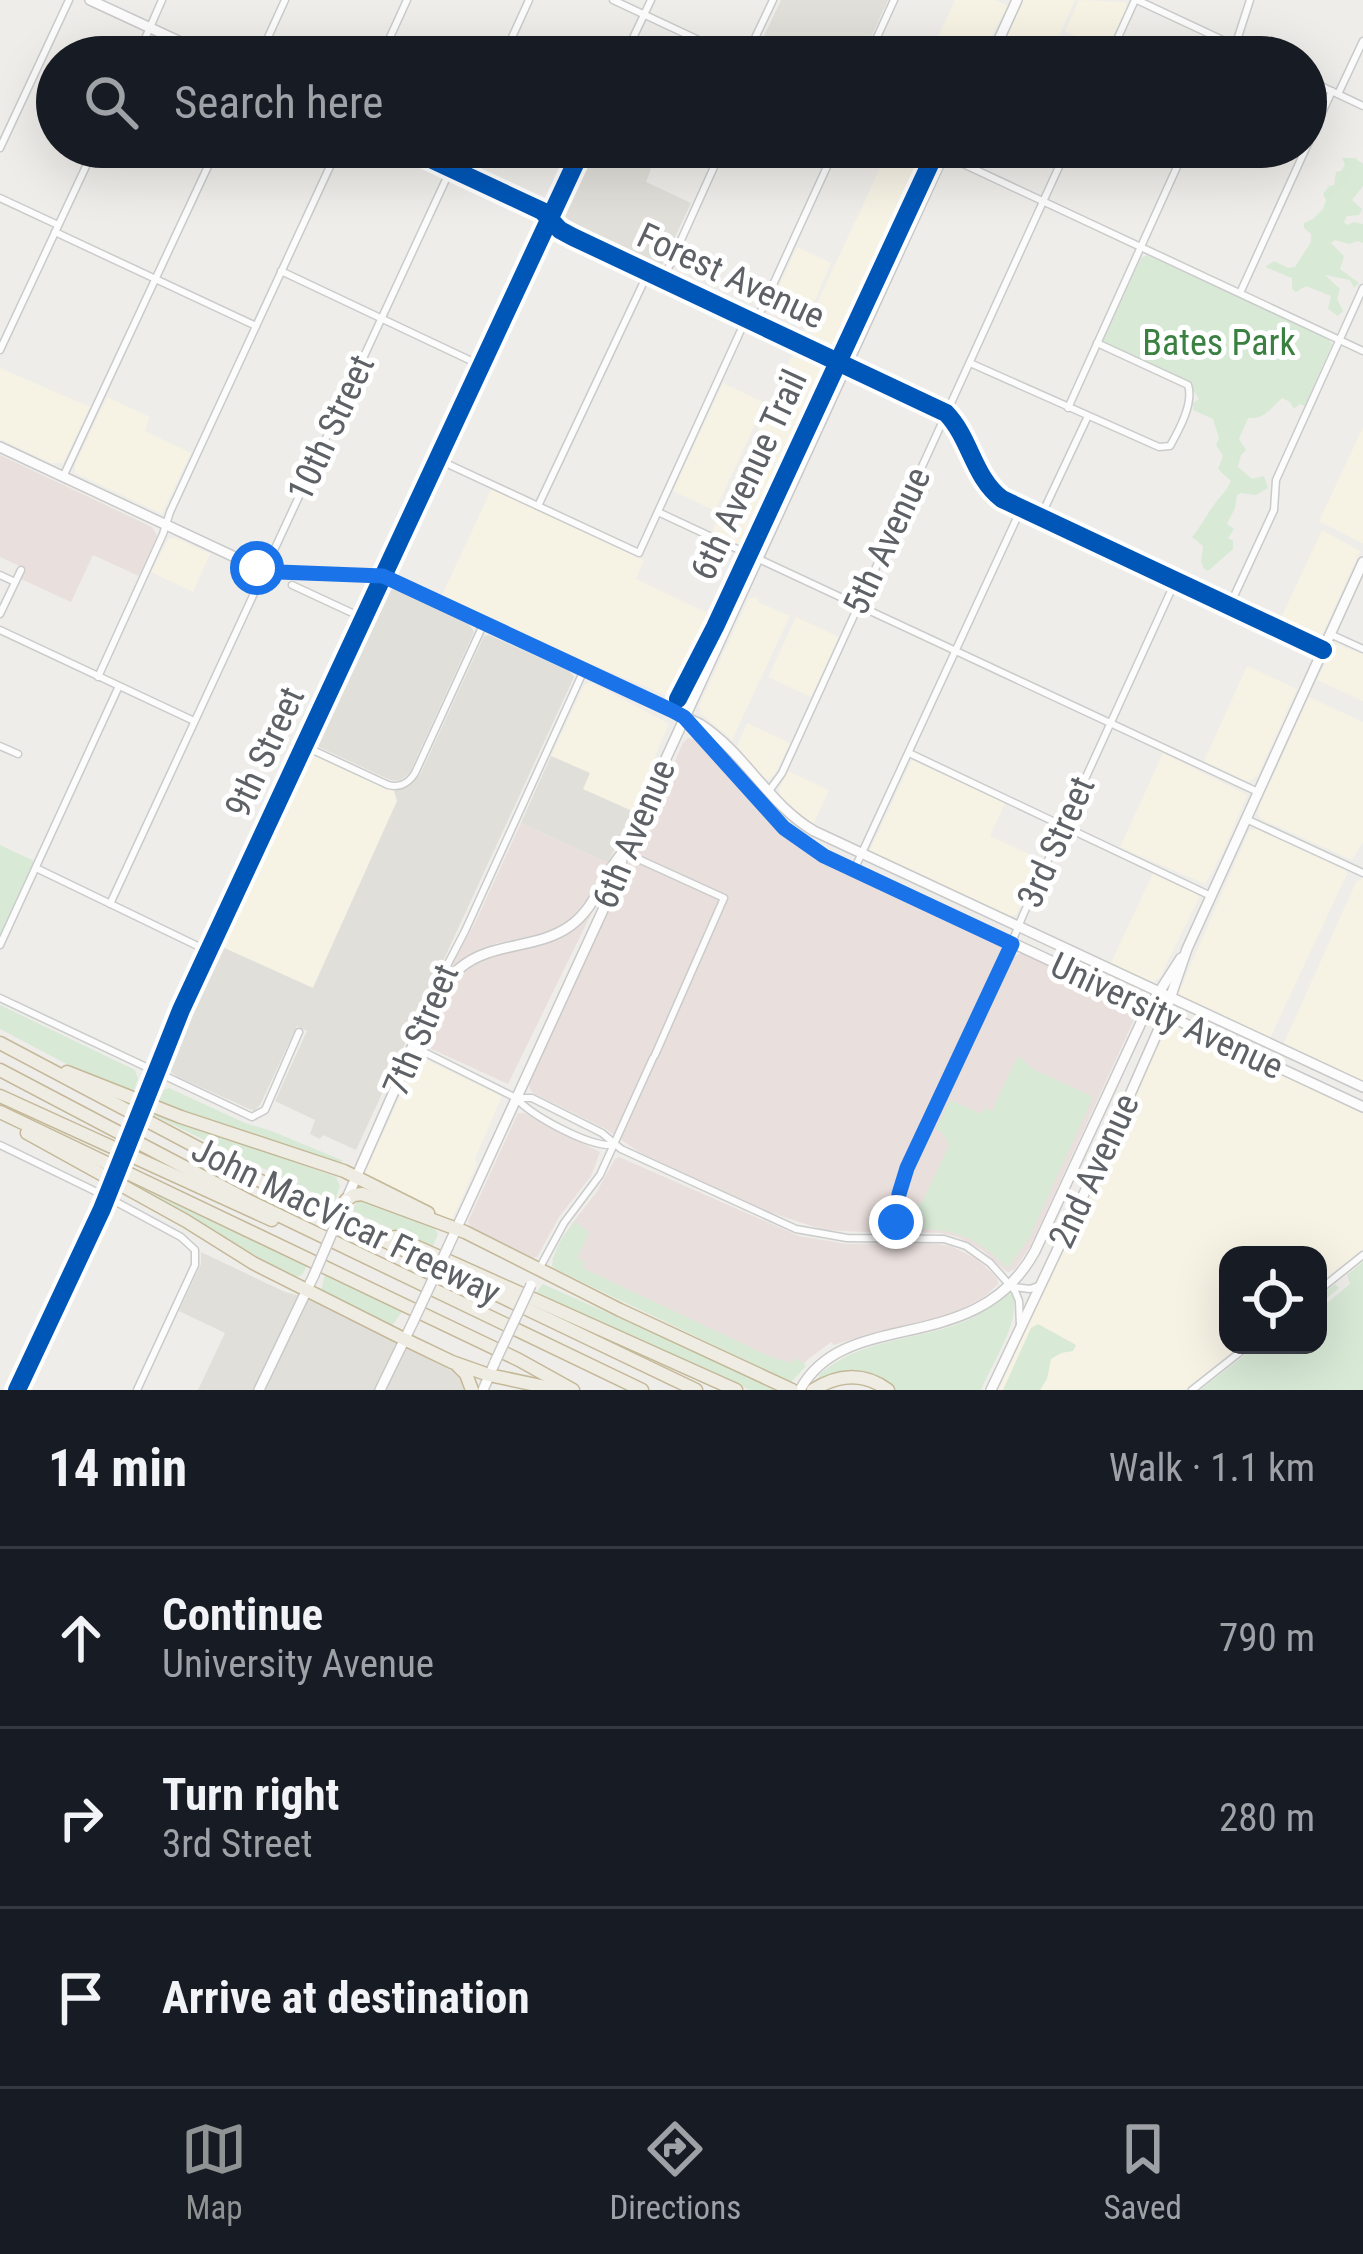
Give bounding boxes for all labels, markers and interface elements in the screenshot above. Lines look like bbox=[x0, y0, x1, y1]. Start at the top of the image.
search box bbox=[36, 36, 1327, 168]
icon: search bbox=[78, 69, 144, 135]
text: Search here bbox=[174, 76, 383, 129]
street label: Forest Avenue bbox=[631, 214, 831, 338]
park label: Bates Park bbox=[1142, 322, 1296, 364]
street label: 10th Street bbox=[279, 348, 383, 508]
street label: 6th Avenue Trail bbox=[682, 363, 816, 587]
street label: 5th Avenue bbox=[835, 461, 939, 621]
route start bbox=[230, 541, 284, 595]
street label: 9th Street bbox=[217, 680, 313, 824]
street label: 6th Avenue bbox=[584, 753, 684, 915]
street label: 3rd Street bbox=[1009, 770, 1103, 914]
street label: University Avenue bbox=[1044, 944, 1290, 1088]
street label: 7th Street bbox=[375, 958, 467, 1102]
street label: 2nd Avenue bbox=[1040, 1087, 1148, 1255]
street label: John MacVicar Freeway bbox=[185, 1128, 507, 1314]
route end bbox=[869, 1195, 923, 1249]
map controls bbox=[1219, 1246, 1327, 1354]
button: locate bbox=[1219, 1246, 1327, 1354]
text: 14 min bbox=[48, 1439, 187, 1498]
text: Walk · 1.1 km bbox=[1109, 1445, 1315, 1491]
text: Continue bbox=[162, 1588, 323, 1641]
icon: ahead bbox=[48, 1605, 114, 1671]
text: 790 m bbox=[1219, 1615, 1315, 1661]
text: University Avenue bbox=[162, 1641, 434, 1687]
text: Turn right bbox=[162, 1768, 339, 1821]
icon: right bbox=[48, 1785, 114, 1851]
text: 280 m bbox=[1219, 1795, 1315, 1841]
text: 3rd Street bbox=[162, 1821, 312, 1867]
icon: arrive bbox=[48, 1965, 114, 2031]
text: Arrive at destination bbox=[162, 1971, 530, 2024]
tab: Map bbox=[181, 2116, 247, 2227]
tab: Directions bbox=[609, 2116, 741, 2227]
tab: Saved bbox=[1103, 2116, 1182, 2227]

